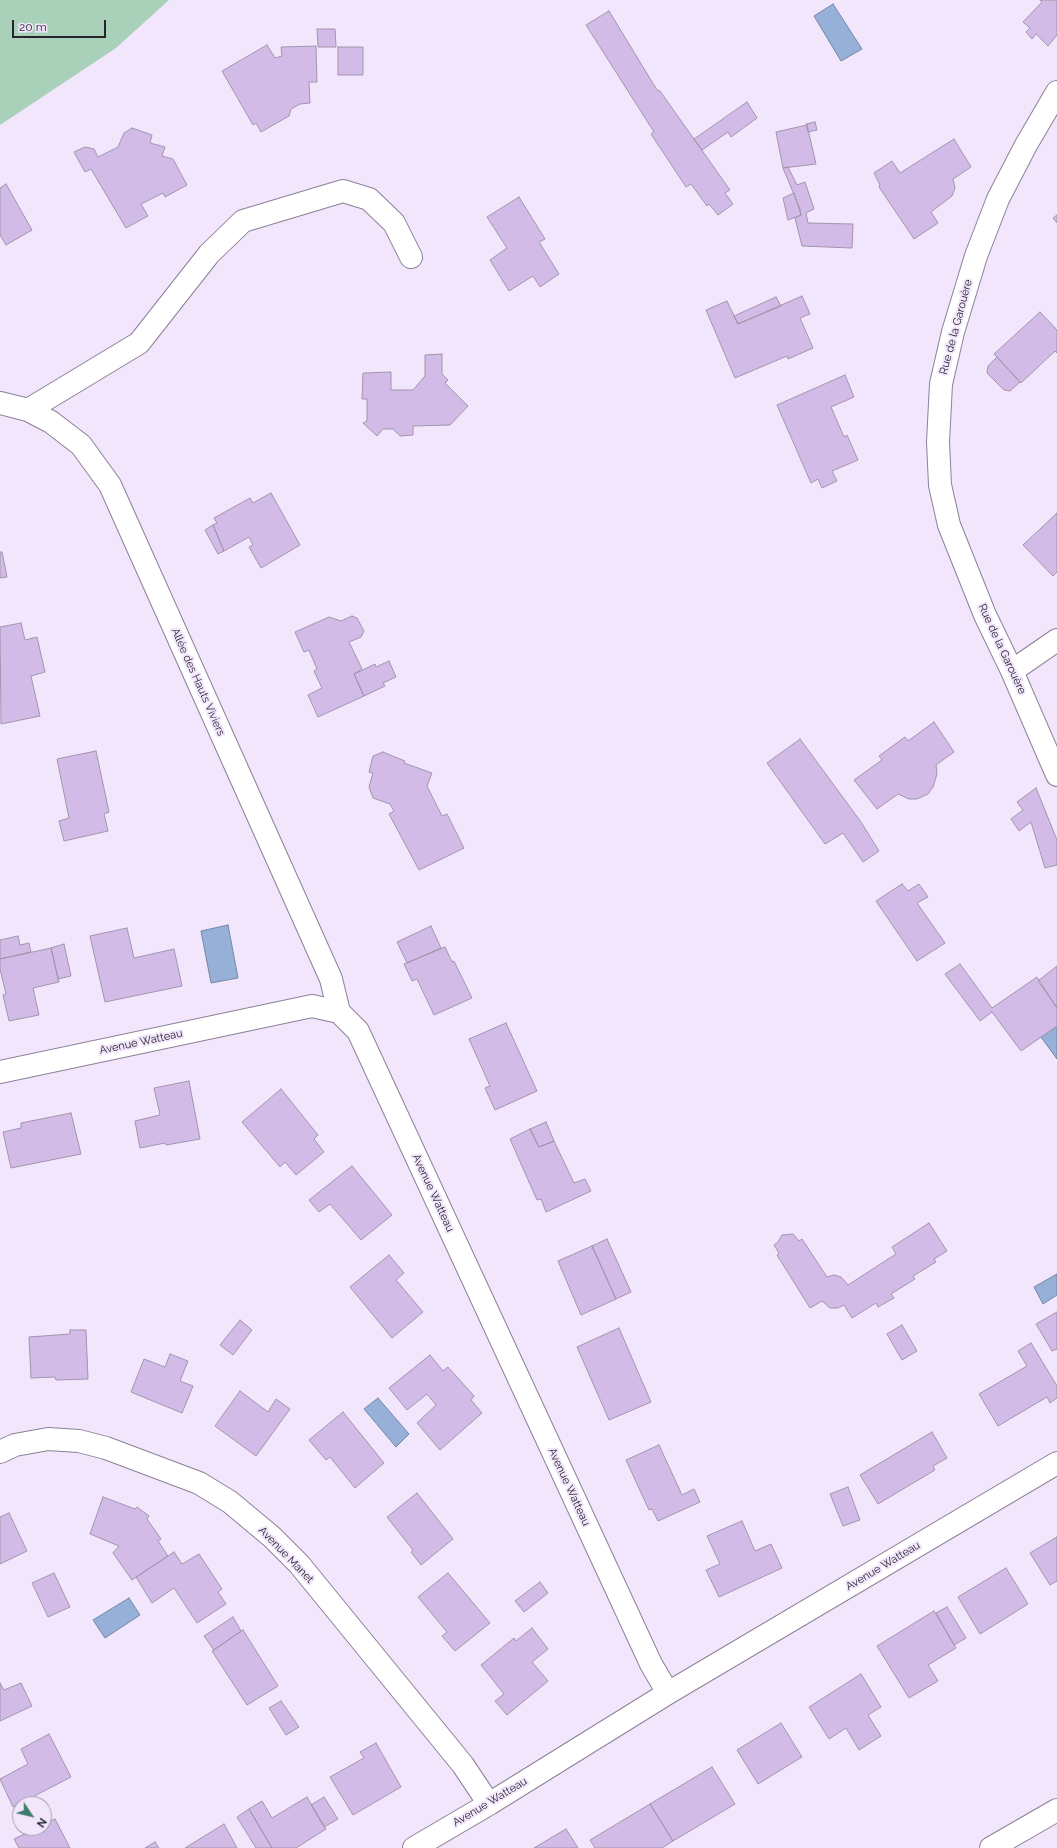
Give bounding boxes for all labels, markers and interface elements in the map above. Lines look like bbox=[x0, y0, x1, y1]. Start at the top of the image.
scale bar bbox=[14, 12, 108, 38]
text: 20 m bbox=[19, 20, 47, 34]
street label: Rue de la Garouère bbox=[937, 278, 975, 376]
street label: Rue de la Garouère bbox=[975, 602, 1029, 696]
street label: Allée des Hauts Viviers bbox=[168, 626, 228, 738]
street label: Avenue Watteau bbox=[98, 1027, 184, 1057]
street label: Avenue Watteau bbox=[409, 1152, 457, 1234]
street label: Avenue Watteau bbox=[545, 1446, 593, 1528]
street label: Avenue Manet bbox=[256, 1524, 316, 1586]
street label: Avenue Watteau bbox=[843, 1539, 923, 1593]
street label: Avenue Watteau bbox=[450, 1775, 530, 1829]
north arrow bbox=[12, 1796, 52, 1836]
text: N bbox=[34, 1815, 49, 1830]

